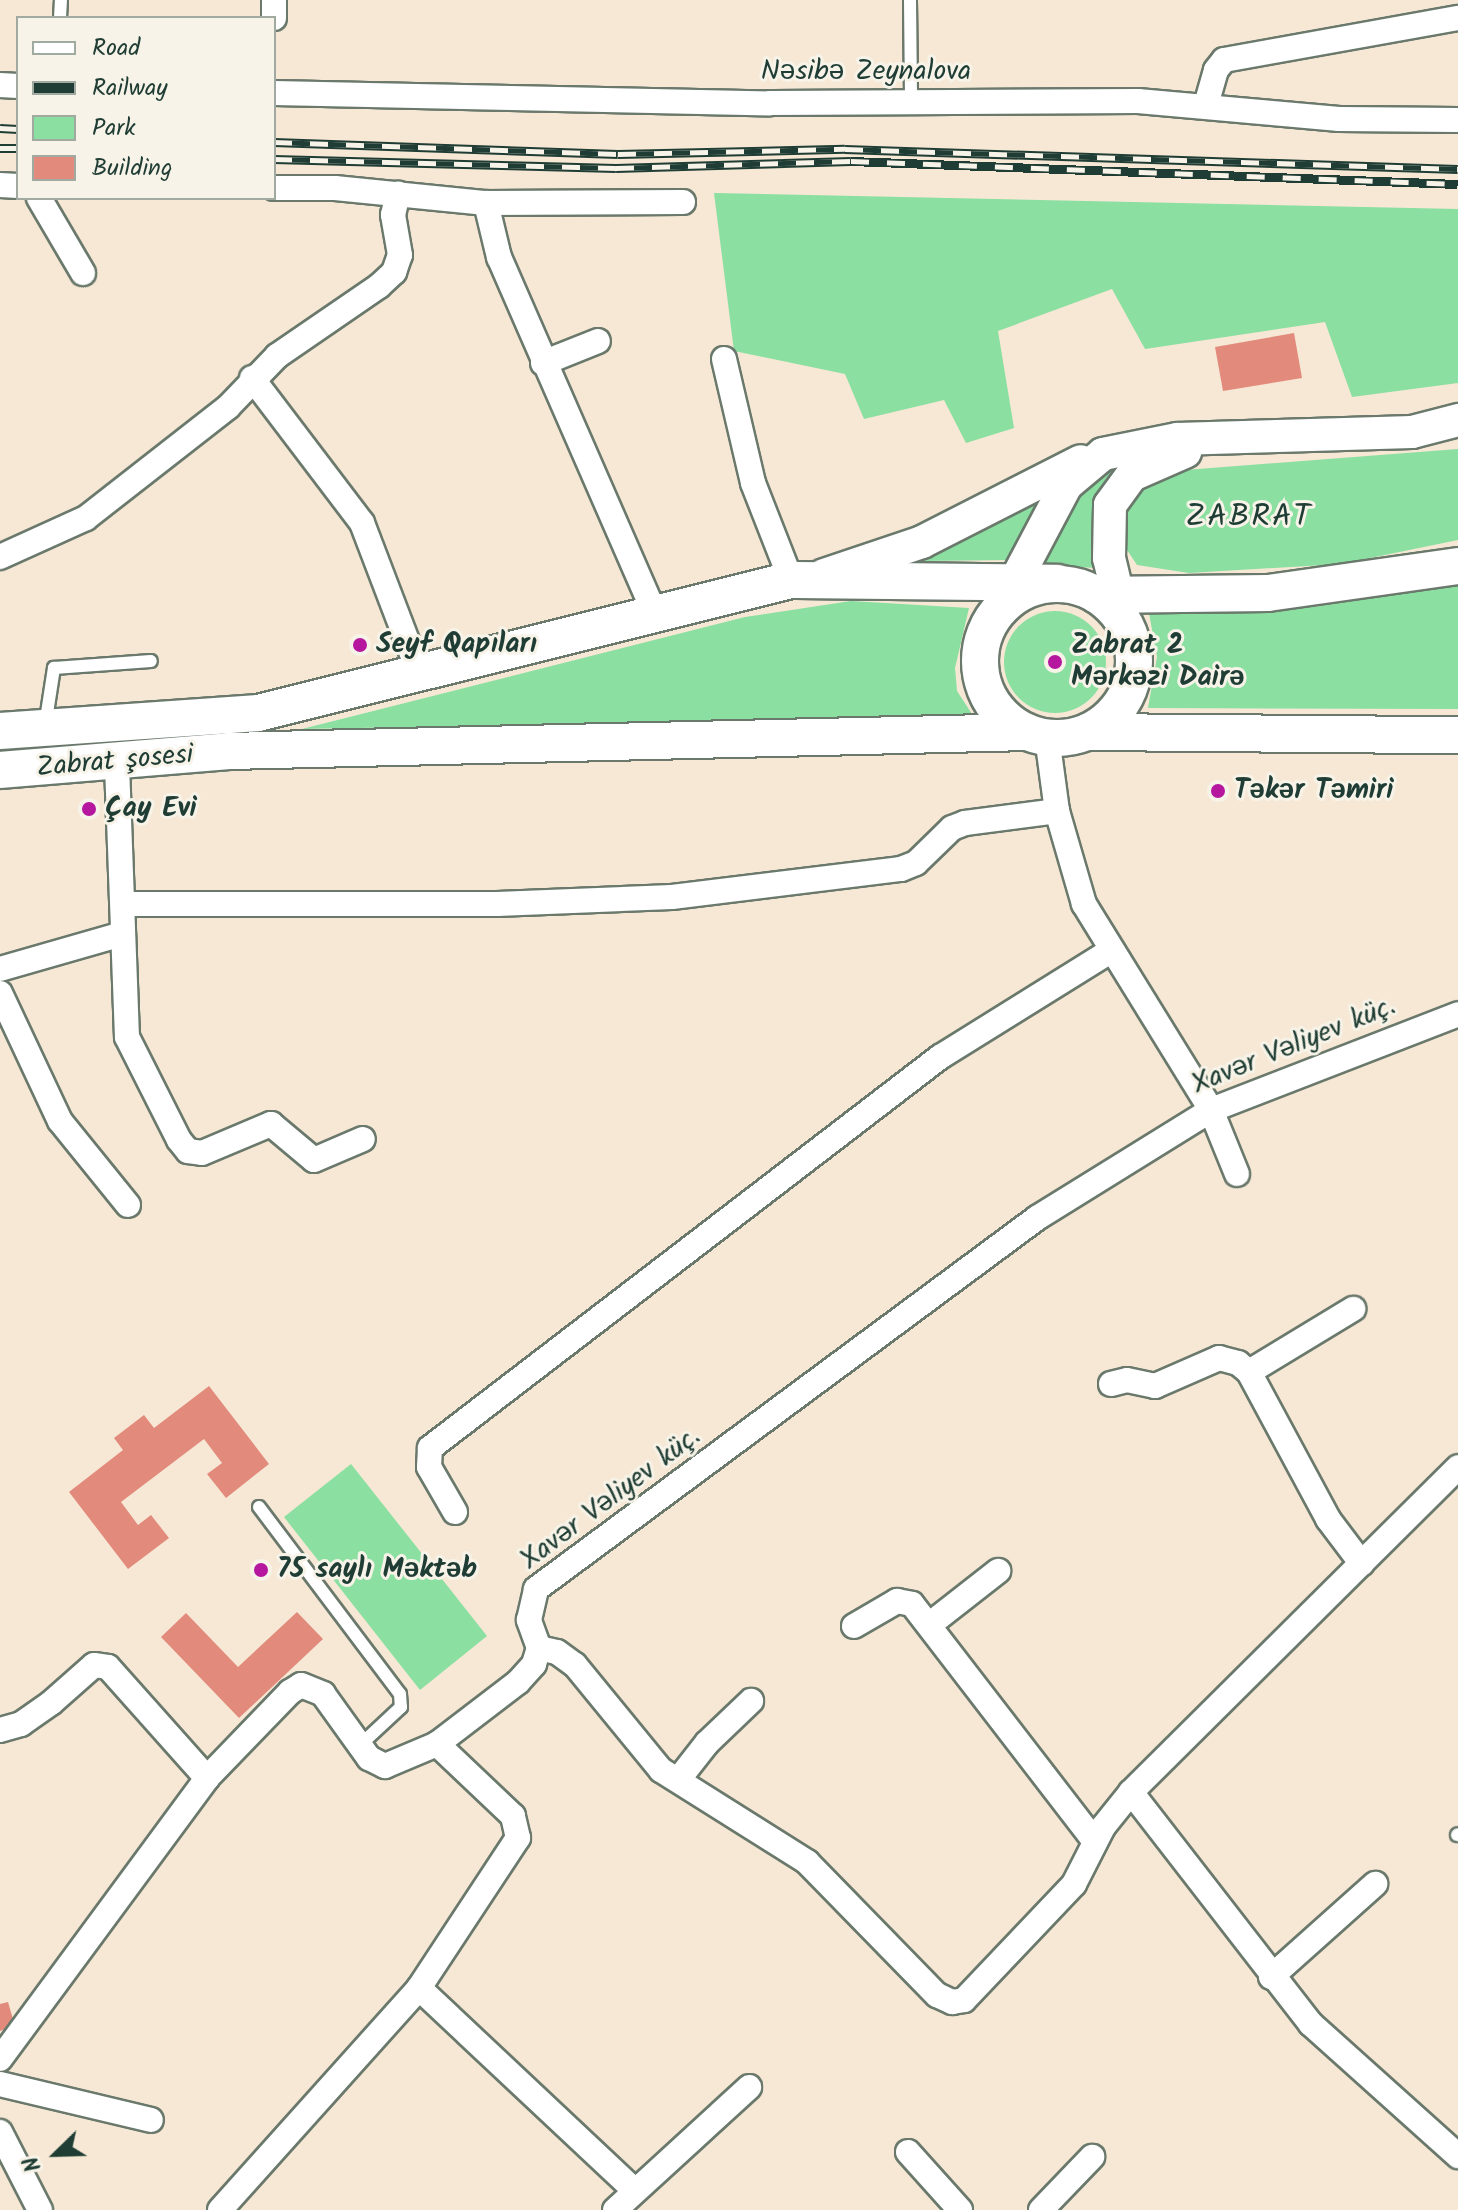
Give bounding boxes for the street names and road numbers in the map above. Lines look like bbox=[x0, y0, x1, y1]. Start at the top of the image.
street label: Nəsibə Zeynalova bbox=[761, 55, 971, 89]
street label: Zabrat şosesi bbox=[35, 738, 195, 786]
street label: Xavər Vəliyev küç. bbox=[1187, 990, 1401, 1102]
street label: Xavər Vəliyev küç. bbox=[514, 1420, 708, 1578]

